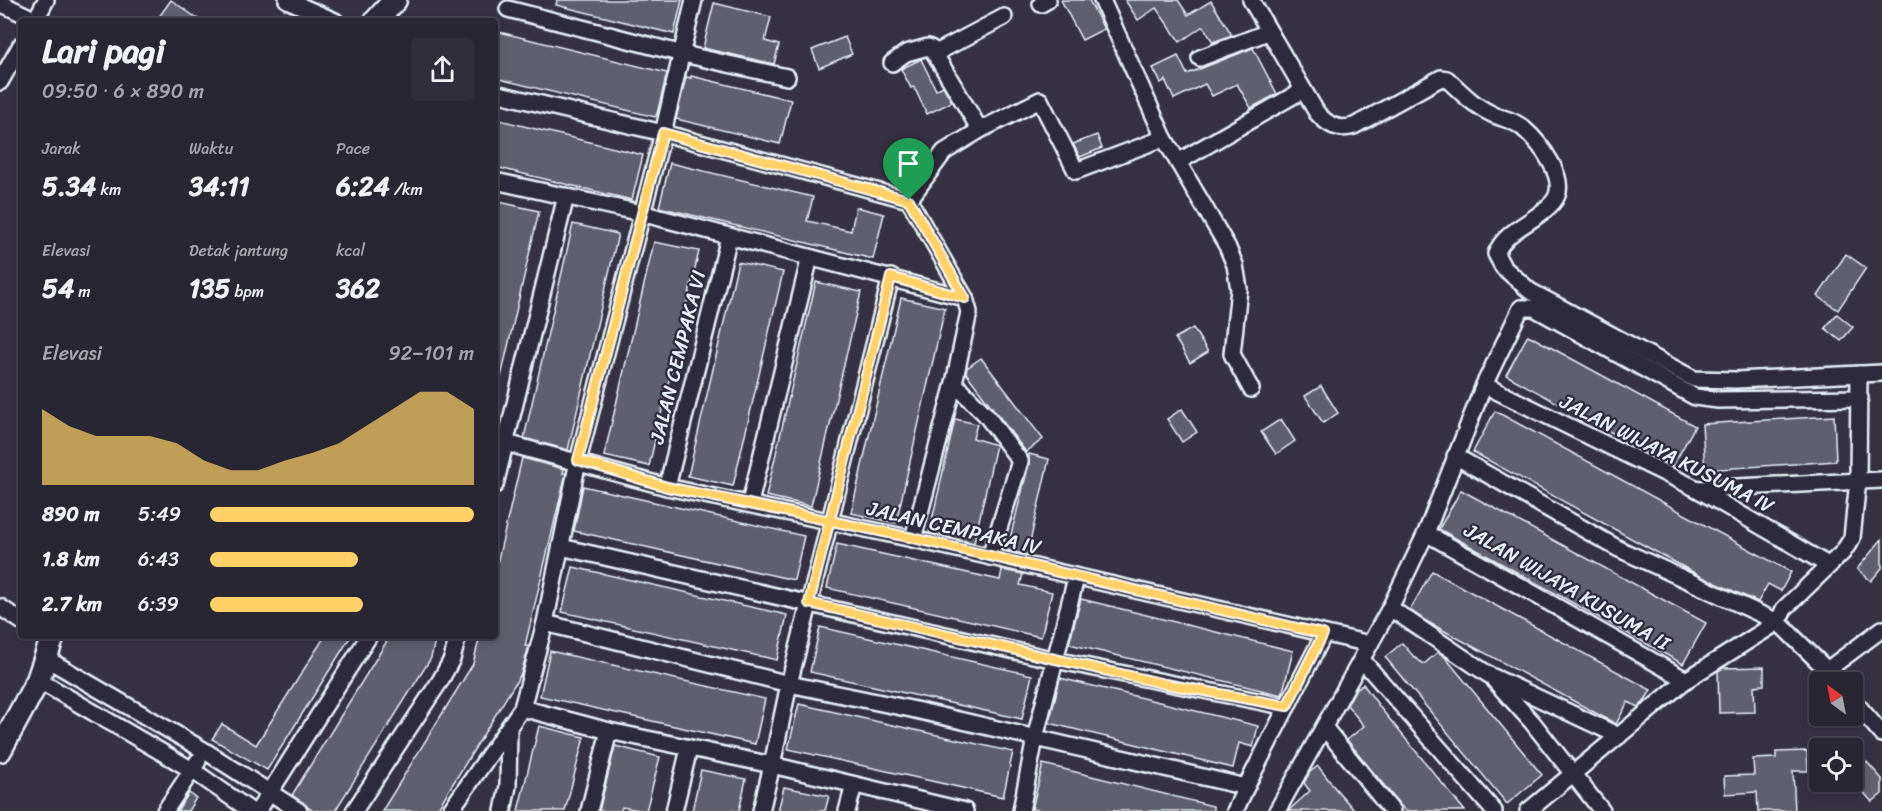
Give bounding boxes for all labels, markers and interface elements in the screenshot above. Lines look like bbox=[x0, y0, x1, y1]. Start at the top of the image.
text: Lari pagi bbox=[42, 22, 165, 80]
button: share bbox=[411, 38, 474, 101]
text: 09:50 · 6 × 890 m bbox=[42, 74, 204, 109]
text: Jarak bbox=[42, 134, 81, 163]
text: Waktu bbox=[189, 134, 233, 163]
text: Pace bbox=[336, 134, 370, 163]
pin bbox=[883, 138, 934, 200]
icon: arrive bbox=[892, 147, 925, 180]
text: 5.34 bbox=[42, 163, 96, 209]
text: 34:11 bbox=[189, 163, 250, 209]
text: 6:24 bbox=[336, 163, 390, 209]
text: km bbox=[96, 175, 121, 204]
text: /km bbox=[390, 175, 423, 204]
text: Elevasi bbox=[42, 236, 90, 265]
text: Detak jantung bbox=[189, 236, 288, 265]
text: kcal bbox=[336, 236, 365, 265]
text: 54 bbox=[42, 265, 74, 311]
text: 135 bbox=[189, 265, 230, 311]
text: 362 bbox=[336, 265, 380, 311]
street label: JALAN CEMPAKA VI bbox=[639, 267, 716, 448]
text: m bbox=[74, 277, 91, 306]
text: bpm bbox=[230, 277, 264, 306]
text: Elevasi bbox=[42, 336, 102, 371]
text: 92–101 m bbox=[388, 336, 474, 371]
street label: JALAN WIJAYA KUSUMA IV bbox=[1553, 384, 1781, 523]
street label: JALAN CEMPAKA IV bbox=[863, 491, 1046, 565]
text: 890 m bbox=[42, 497, 100, 532]
text: 5:49 bbox=[138, 497, 181, 532]
street label: JALAN WIJAYA KUSUMA II bbox=[1456, 513, 1678, 661]
text: 1.8 km bbox=[42, 542, 100, 577]
text: 6:43 bbox=[138, 542, 179, 577]
text: 2.7 km bbox=[42, 587, 102, 622]
text: 6:39 bbox=[138, 587, 179, 622]
north arrow bbox=[1809, 672, 1863, 726]
map controls bbox=[1809, 672, 1863, 792]
button: locate bbox=[1809, 738, 1863, 792]

